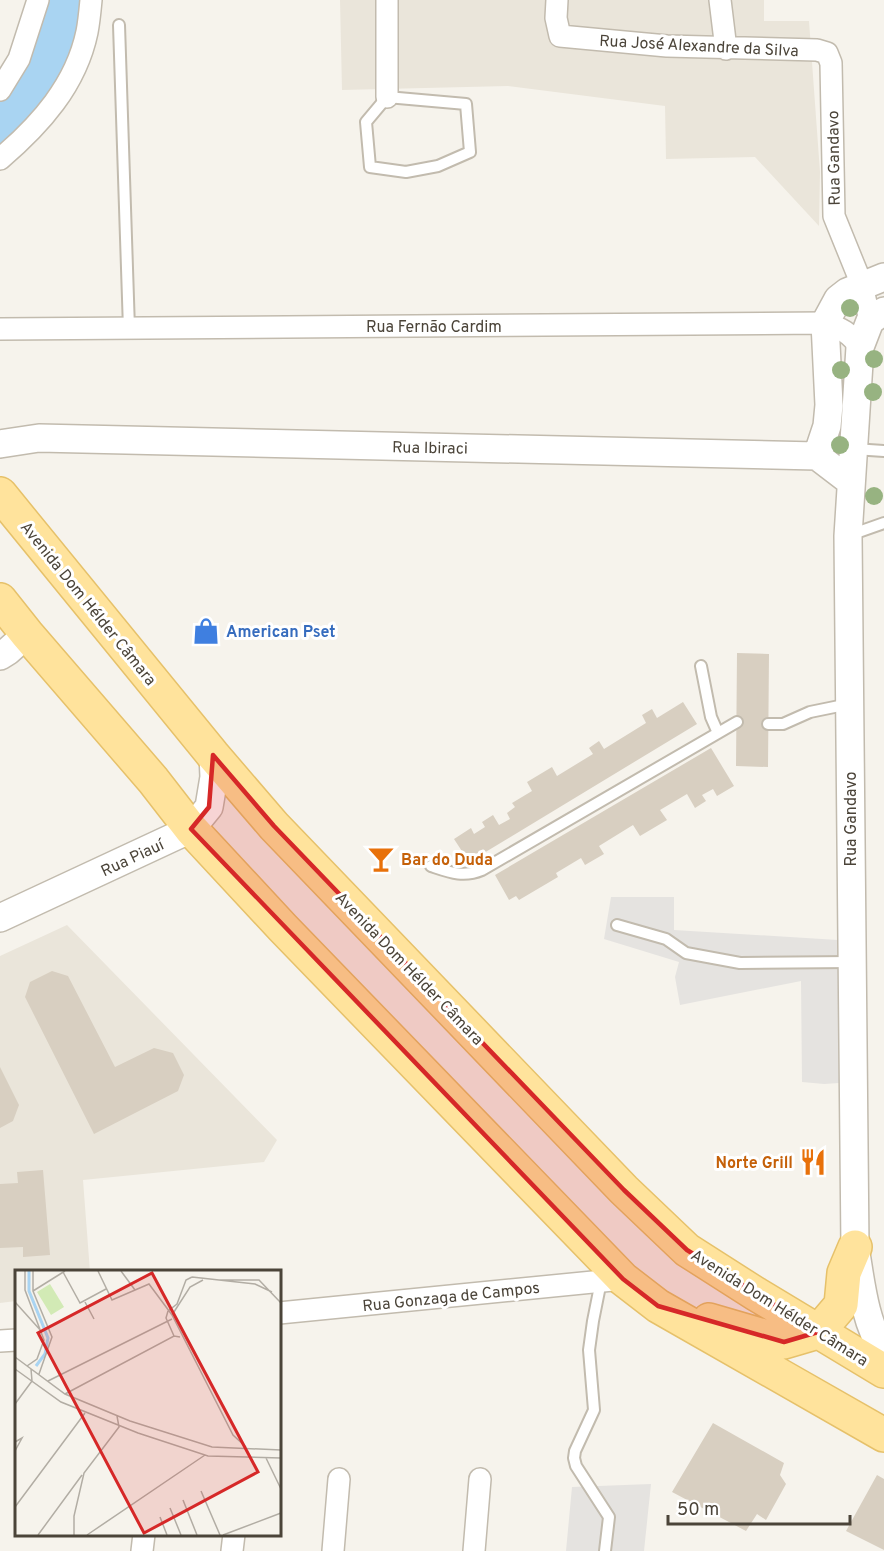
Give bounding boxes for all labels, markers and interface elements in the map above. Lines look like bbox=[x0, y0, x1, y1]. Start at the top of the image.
street label: Rua José Alexandre da Silva bbox=[599, 32, 799, 62]
street label: Rua Gandavo bbox=[824, 110, 846, 206]
street label: Rua Fernão Cardim bbox=[366, 318, 502, 338]
street label: Rua Ibiraci bbox=[392, 438, 468, 460]
street label: Avenida Dom Hélder Câmara bbox=[15, 518, 160, 690]
shop icon: American Pset bbox=[191, 616, 221, 646]
place label: American Pset bbox=[226, 623, 336, 643]
street label: Rua Gandavo bbox=[842, 771, 862, 867]
street label: Rua Piauí bbox=[98, 835, 169, 882]
bar icon: Bar do Duda bbox=[366, 844, 396, 874]
place label: Bar do Duda bbox=[401, 851, 493, 871]
street label: Avenida Dom Hélder Câmara bbox=[330, 889, 487, 1050]
restaurant icon: Norte Grill bbox=[798, 1147, 828, 1177]
place label: Norte Grill bbox=[715, 1154, 793, 1174]
street label: Avenida Dom Hélder Câmara bbox=[687, 1246, 871, 1372]
inset map bbox=[15, 1270, 280, 1536]
street label: Rua Gonzaga de Campos bbox=[362, 1279, 541, 1317]
scale bar bbox=[668, 1488, 850, 1526]
text: 50 m bbox=[677, 1499, 719, 1522]

